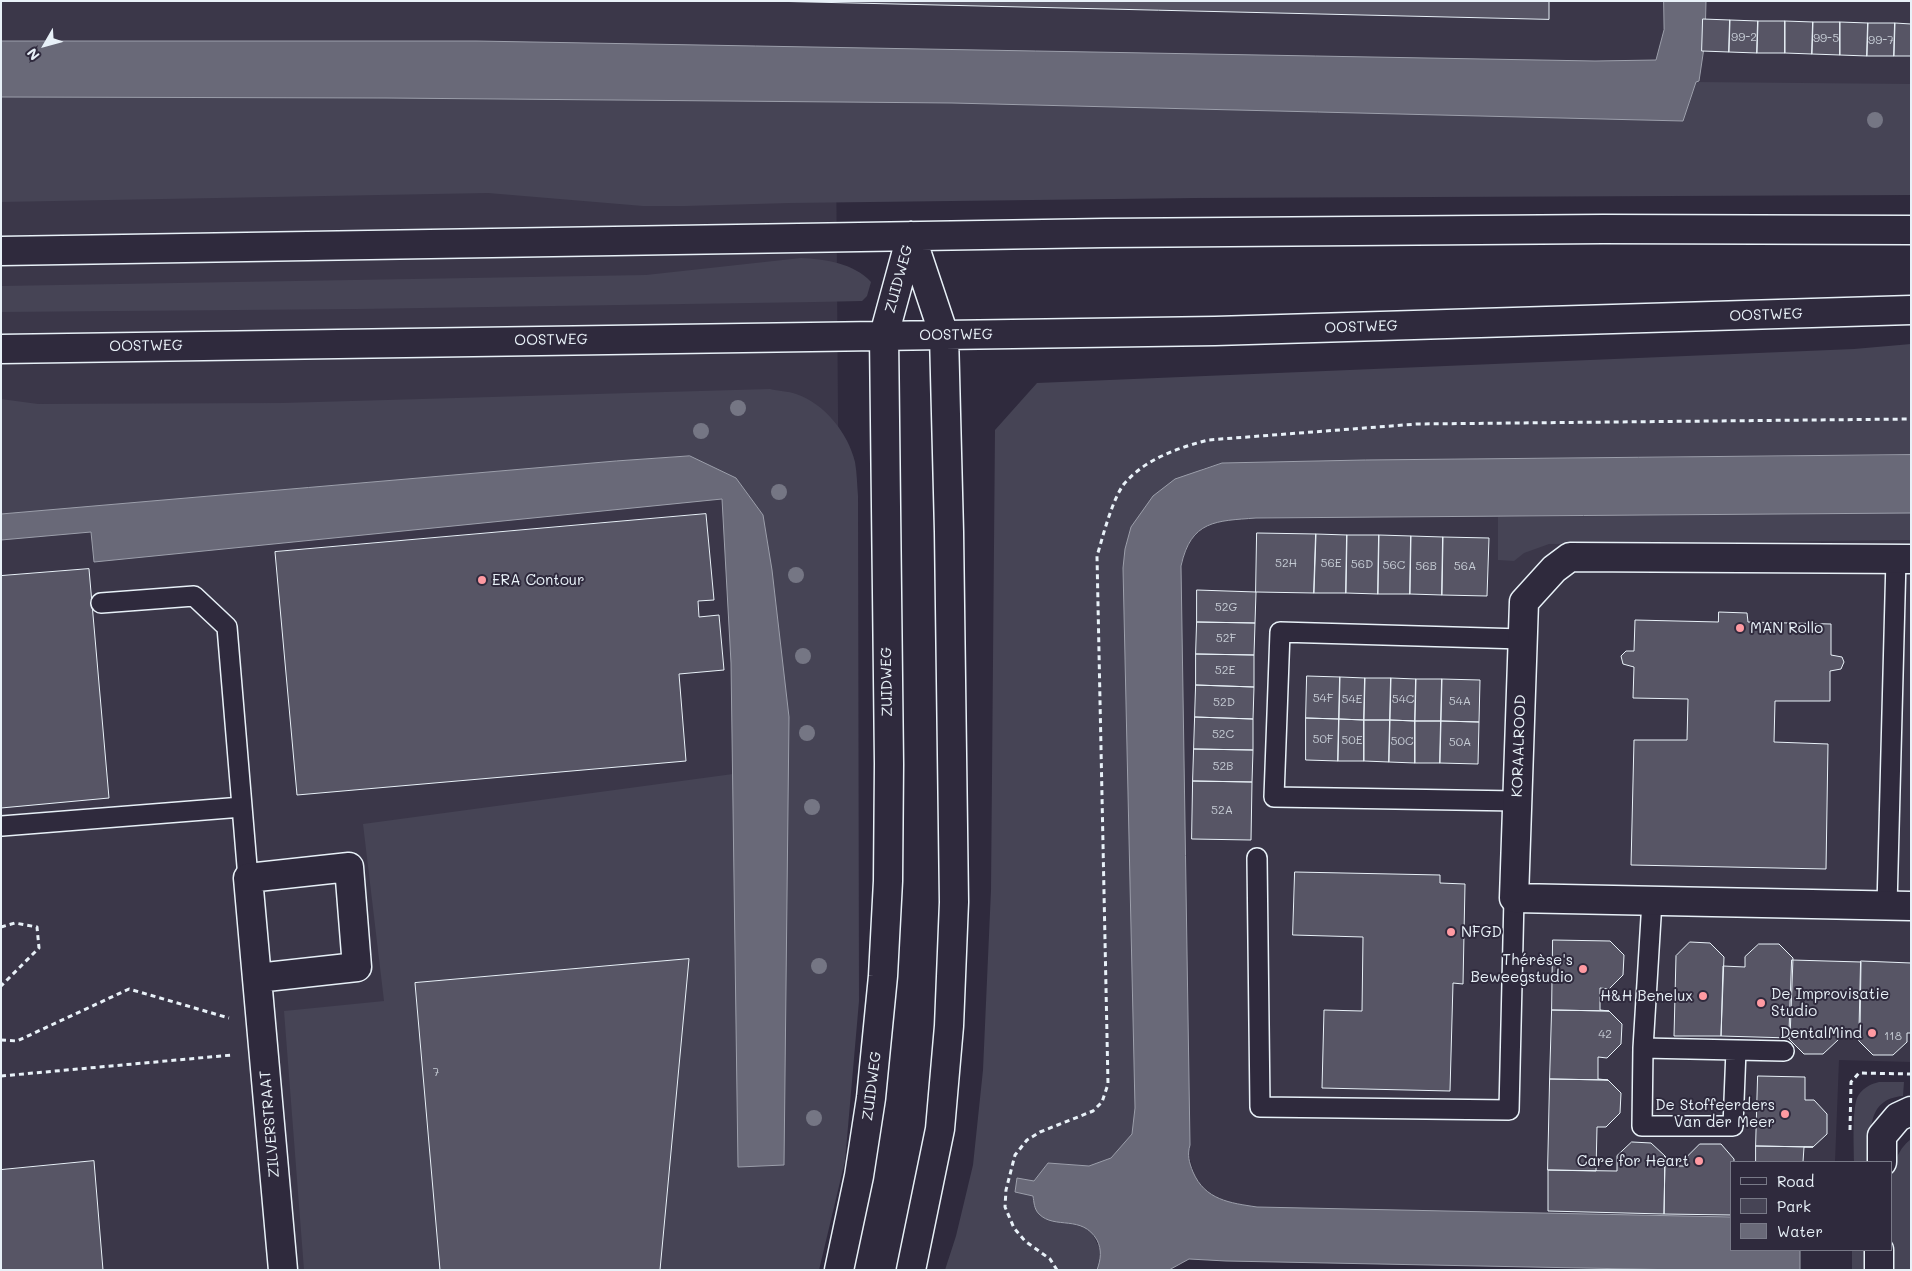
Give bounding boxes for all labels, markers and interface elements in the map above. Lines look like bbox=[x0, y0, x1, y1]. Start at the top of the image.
north arrow bbox=[20, 20, 70, 70]
house number: 99-2 bbox=[1731, 30, 1757, 44]
house number: 99-5 bbox=[1813, 31, 1839, 45]
house number: 99-7 bbox=[1868, 33, 1894, 47]
text: N bbox=[22, 45, 44, 65]
street label: ZUIDWEG bbox=[881, 243, 917, 315]
street label: OOSTWEG bbox=[1729, 305, 1803, 325]
street label: OOSTWEG bbox=[1324, 317, 1398, 337]
street label: OOSTWEG bbox=[919, 325, 993, 345]
street label: OOSTWEG bbox=[514, 330, 588, 350]
street label: OOSTWEG bbox=[109, 336, 183, 356]
house number: 52H bbox=[1275, 556, 1297, 570]
house number: 56E bbox=[1320, 556, 1342, 570]
house number: 56D bbox=[1351, 557, 1373, 571]
house number: 56C bbox=[1383, 558, 1405, 572]
house number: 56B bbox=[1415, 559, 1437, 573]
house number: 56A bbox=[1454, 559, 1476, 573]
place label: ERA Contour bbox=[492, 571, 585, 589]
marker: ERA Contour bbox=[476, 574, 488, 586]
house number: 52G bbox=[1215, 600, 1237, 614]
place label: MAN Rollo bbox=[1750, 619, 1823, 637]
marker: MAN Rollo bbox=[1734, 622, 1746, 634]
house number: 52F bbox=[1216, 631, 1236, 645]
street label: ZUIDWEG bbox=[877, 647, 897, 717]
house number: 52E bbox=[1215, 663, 1235, 677]
house number: 54F bbox=[1313, 691, 1333, 705]
house number: 54E bbox=[1342, 692, 1362, 706]
house number: 54C bbox=[1392, 692, 1414, 706]
house number: 54A bbox=[1449, 694, 1471, 708]
street label: KORAALROOD bbox=[1508, 694, 1530, 798]
house number: 52D bbox=[1213, 695, 1235, 709]
house number: 52C bbox=[1212, 727, 1234, 741]
house number: 50F bbox=[1312, 732, 1334, 746]
house number: 50E bbox=[1341, 733, 1363, 747]
house number: 50C bbox=[1391, 734, 1413, 748]
house number: 50A bbox=[1449, 735, 1471, 749]
house number: 52B bbox=[1212, 759, 1234, 773]
house number: 52A bbox=[1211, 803, 1233, 817]
place label: NFGD bbox=[1461, 923, 1502, 941]
marker: NFGD bbox=[1445, 926, 1457, 938]
place label: Thérèse's Beweegstudio bbox=[1470, 951, 1573, 986]
marker: Thérèse's Beweegstudio bbox=[1577, 963, 1589, 975]
place label: De Improvisatie Studio bbox=[1771, 985, 1889, 1020]
place label: H&H Benelux bbox=[1600, 987, 1693, 1005]
marker: H&H Benelux bbox=[1697, 990, 1709, 1002]
marker: De Improvisatie Studio bbox=[1755, 997, 1767, 1009]
place label: DentalMind bbox=[1780, 1024, 1862, 1042]
house number: 42 bbox=[1598, 1027, 1612, 1041]
marker: DentalMind bbox=[1866, 1027, 1878, 1039]
house number: 118 bbox=[1884, 1029, 1902, 1043]
street label: ZUIDWEG bbox=[859, 1050, 885, 1122]
house number: 7 bbox=[433, 1065, 439, 1079]
street label: ZILVERSTRAAT bbox=[256, 1069, 284, 1179]
place label: De Stoffeerders Van der Meer bbox=[1655, 1096, 1775, 1131]
marker: De Stoffeerders Van der Meer bbox=[1779, 1108, 1791, 1120]
place label: Care for Heart bbox=[1577, 1152, 1689, 1170]
marker: Care for Heart bbox=[1693, 1155, 1705, 1167]
legend bbox=[1730, 1161, 1892, 1251]
text: Road bbox=[1777, 1171, 1814, 1191]
text: Park bbox=[1777, 1196, 1811, 1216]
text: Water bbox=[1777, 1221, 1823, 1241]

